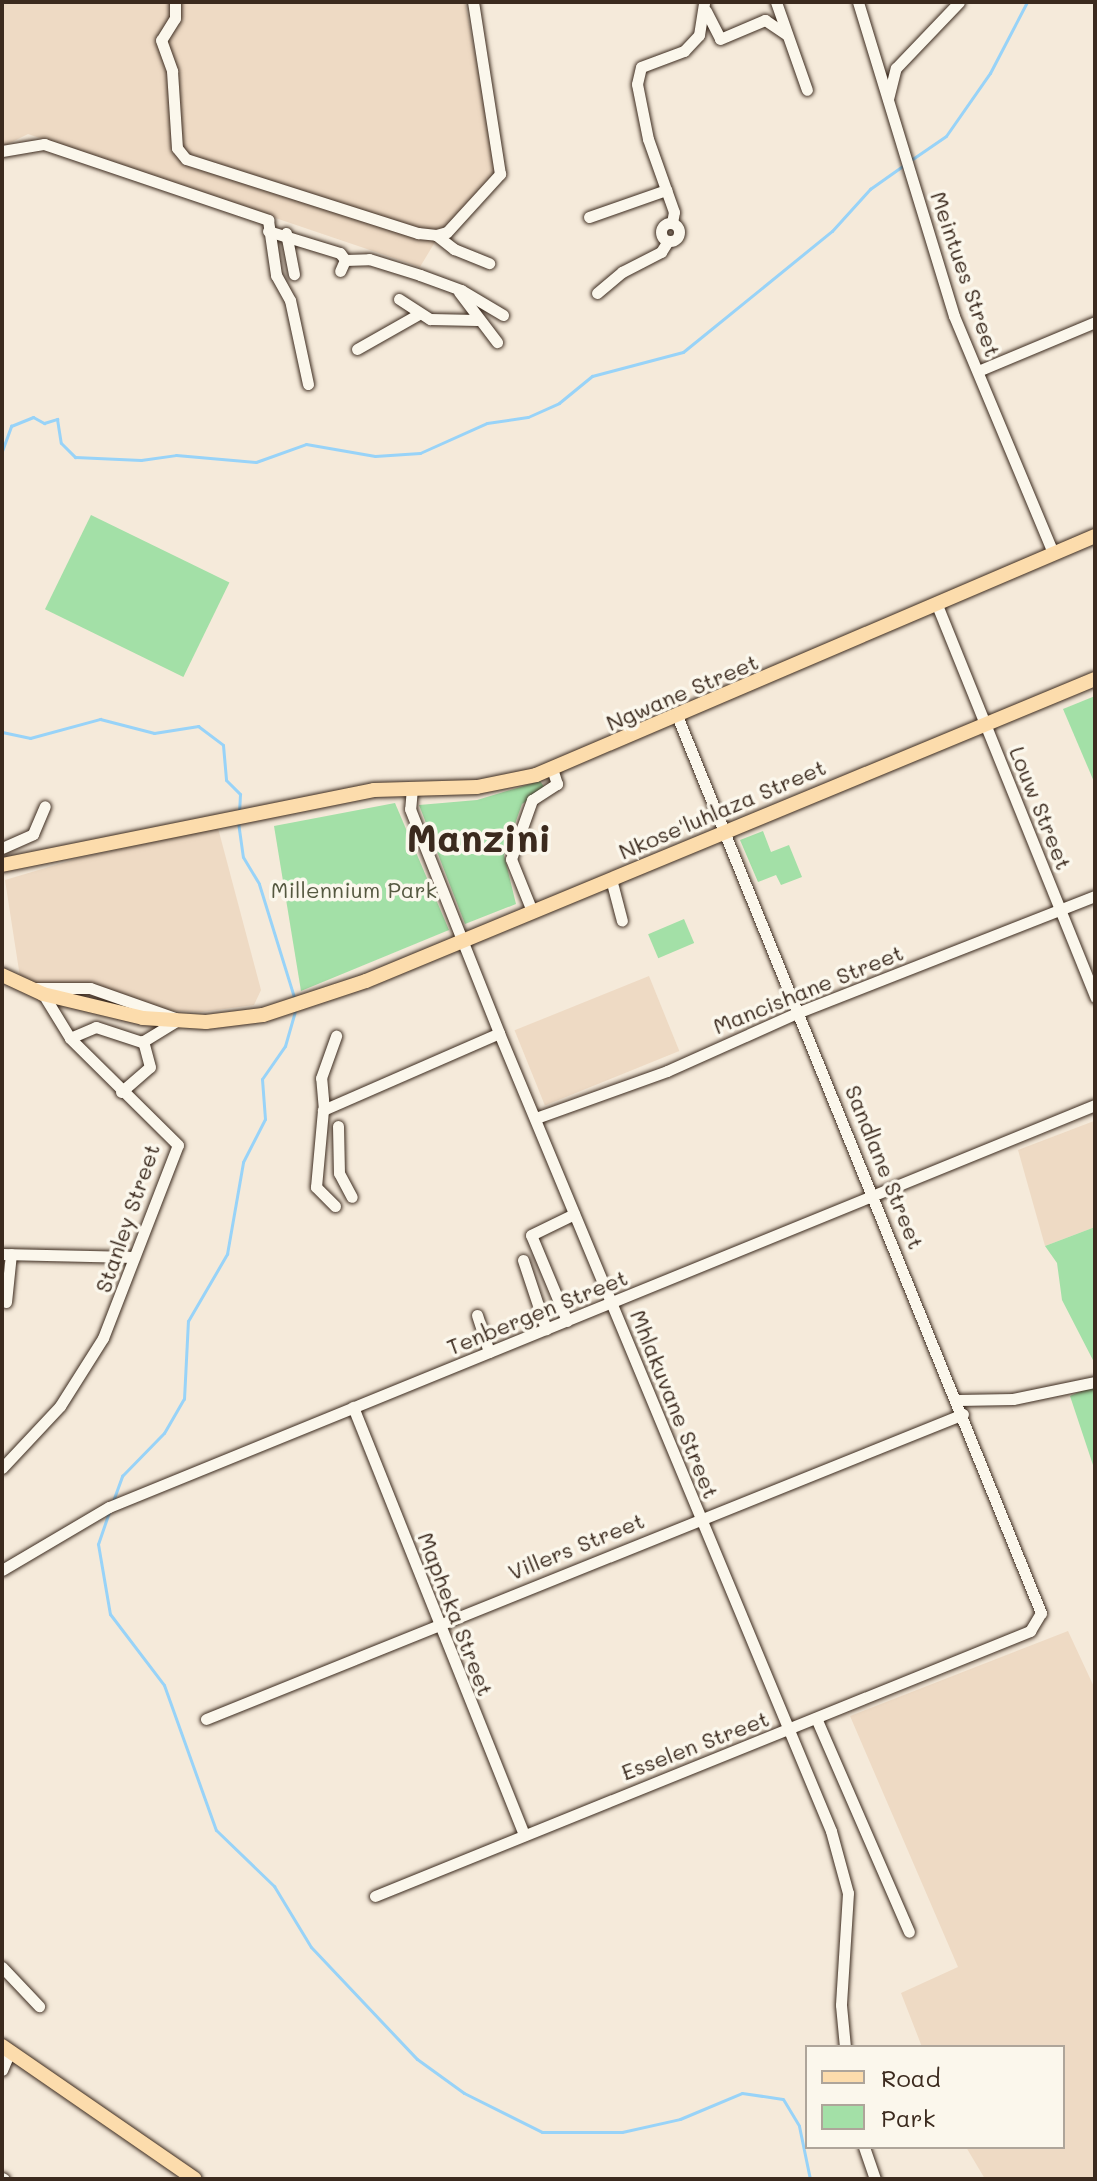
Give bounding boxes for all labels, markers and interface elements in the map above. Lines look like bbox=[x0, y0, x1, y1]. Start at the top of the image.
street label: Meintues Street bbox=[925, 188, 1007, 360]
street label: Ngwane Street bbox=[602, 648, 762, 736]
street label: Louw Street bbox=[1004, 742, 1078, 874]
street label: Nkose'luhlaza Street bbox=[615, 753, 829, 865]
district label: Manzini bbox=[407, 815, 551, 861]
park label: Millennium Park bbox=[271, 877, 437, 903]
street label: Mancishane Street bbox=[709, 939, 907, 1039]
street label: Sandlane Street bbox=[840, 1081, 930, 1253]
street label: Stanley Street bbox=[89, 1140, 165, 1296]
street label: Tenbergen Street bbox=[443, 1264, 631, 1360]
street label: Mhlakuvane Street bbox=[625, 1306, 725, 1502]
street label: Villers Street bbox=[504, 1507, 648, 1585]
street label: Mapheka Street bbox=[413, 1528, 499, 1700]
street label: Esselen Street bbox=[617, 1705, 773, 1785]
legend bbox=[805, 2045, 1065, 2149]
text: Road bbox=[881, 2062, 941, 2093]
text: Park bbox=[881, 2102, 935, 2133]

